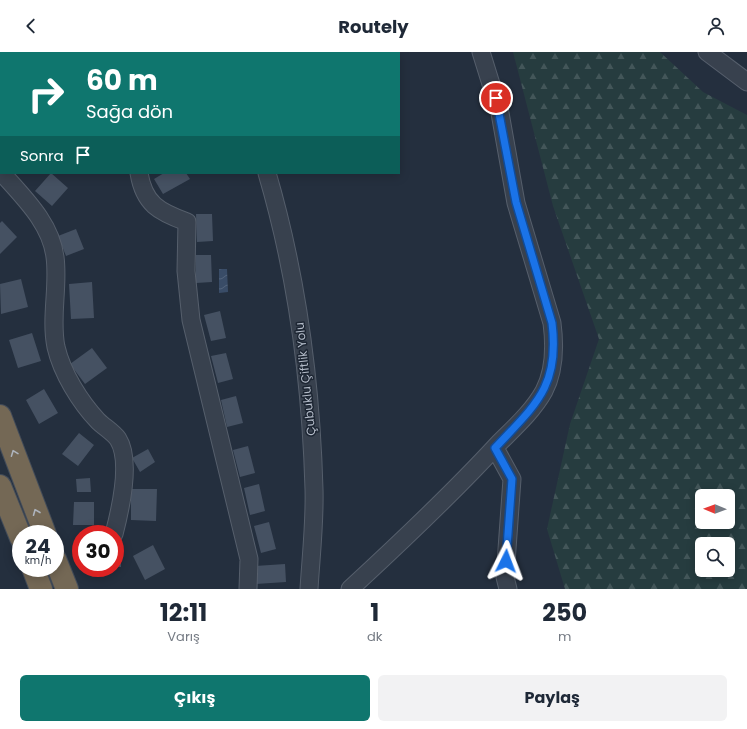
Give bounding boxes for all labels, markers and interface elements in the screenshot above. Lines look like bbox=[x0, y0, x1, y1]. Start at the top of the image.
text: Routely bbox=[338, 14, 409, 39]
icon: back bbox=[20, 15, 42, 37]
icon: person bbox=[705, 15, 727, 37]
text: 60 m bbox=[86, 61, 158, 100]
icon: right bbox=[20, 68, 72, 120]
pin bbox=[479, 81, 513, 115]
icon: arrive bbox=[485, 87, 507, 109]
text: Sağa dön bbox=[86, 99, 173, 124]
icon: arrive bbox=[72, 144, 94, 166]
text: Sonra bbox=[20, 145, 64, 166]
street label: Çubuklu Çiftlik Yolu bbox=[291, 321, 319, 437]
one-way arrow bbox=[10, 450, 18, 457]
north arrow bbox=[695, 489, 735, 529]
map controls bbox=[695, 489, 735, 577]
one-way arrow bbox=[33, 508, 41, 515]
speed limit sign: 30 bbox=[72, 525, 124, 577]
text: 24 bbox=[26, 532, 50, 560]
button: search bbox=[695, 537, 735, 577]
position arrow bbox=[485, 540, 527, 582]
text: km/h bbox=[25, 553, 51, 568]
text: 12:11 bbox=[160, 596, 207, 629]
text: 1 bbox=[370, 596, 379, 629]
text: 250 bbox=[542, 596, 587, 629]
text: Varış bbox=[167, 627, 200, 646]
text: dk bbox=[367, 627, 383, 646]
text: m bbox=[558, 627, 571, 646]
button: Çıkış bbox=[20, 675, 370, 721]
button: Paylaş bbox=[378, 675, 727, 721]

